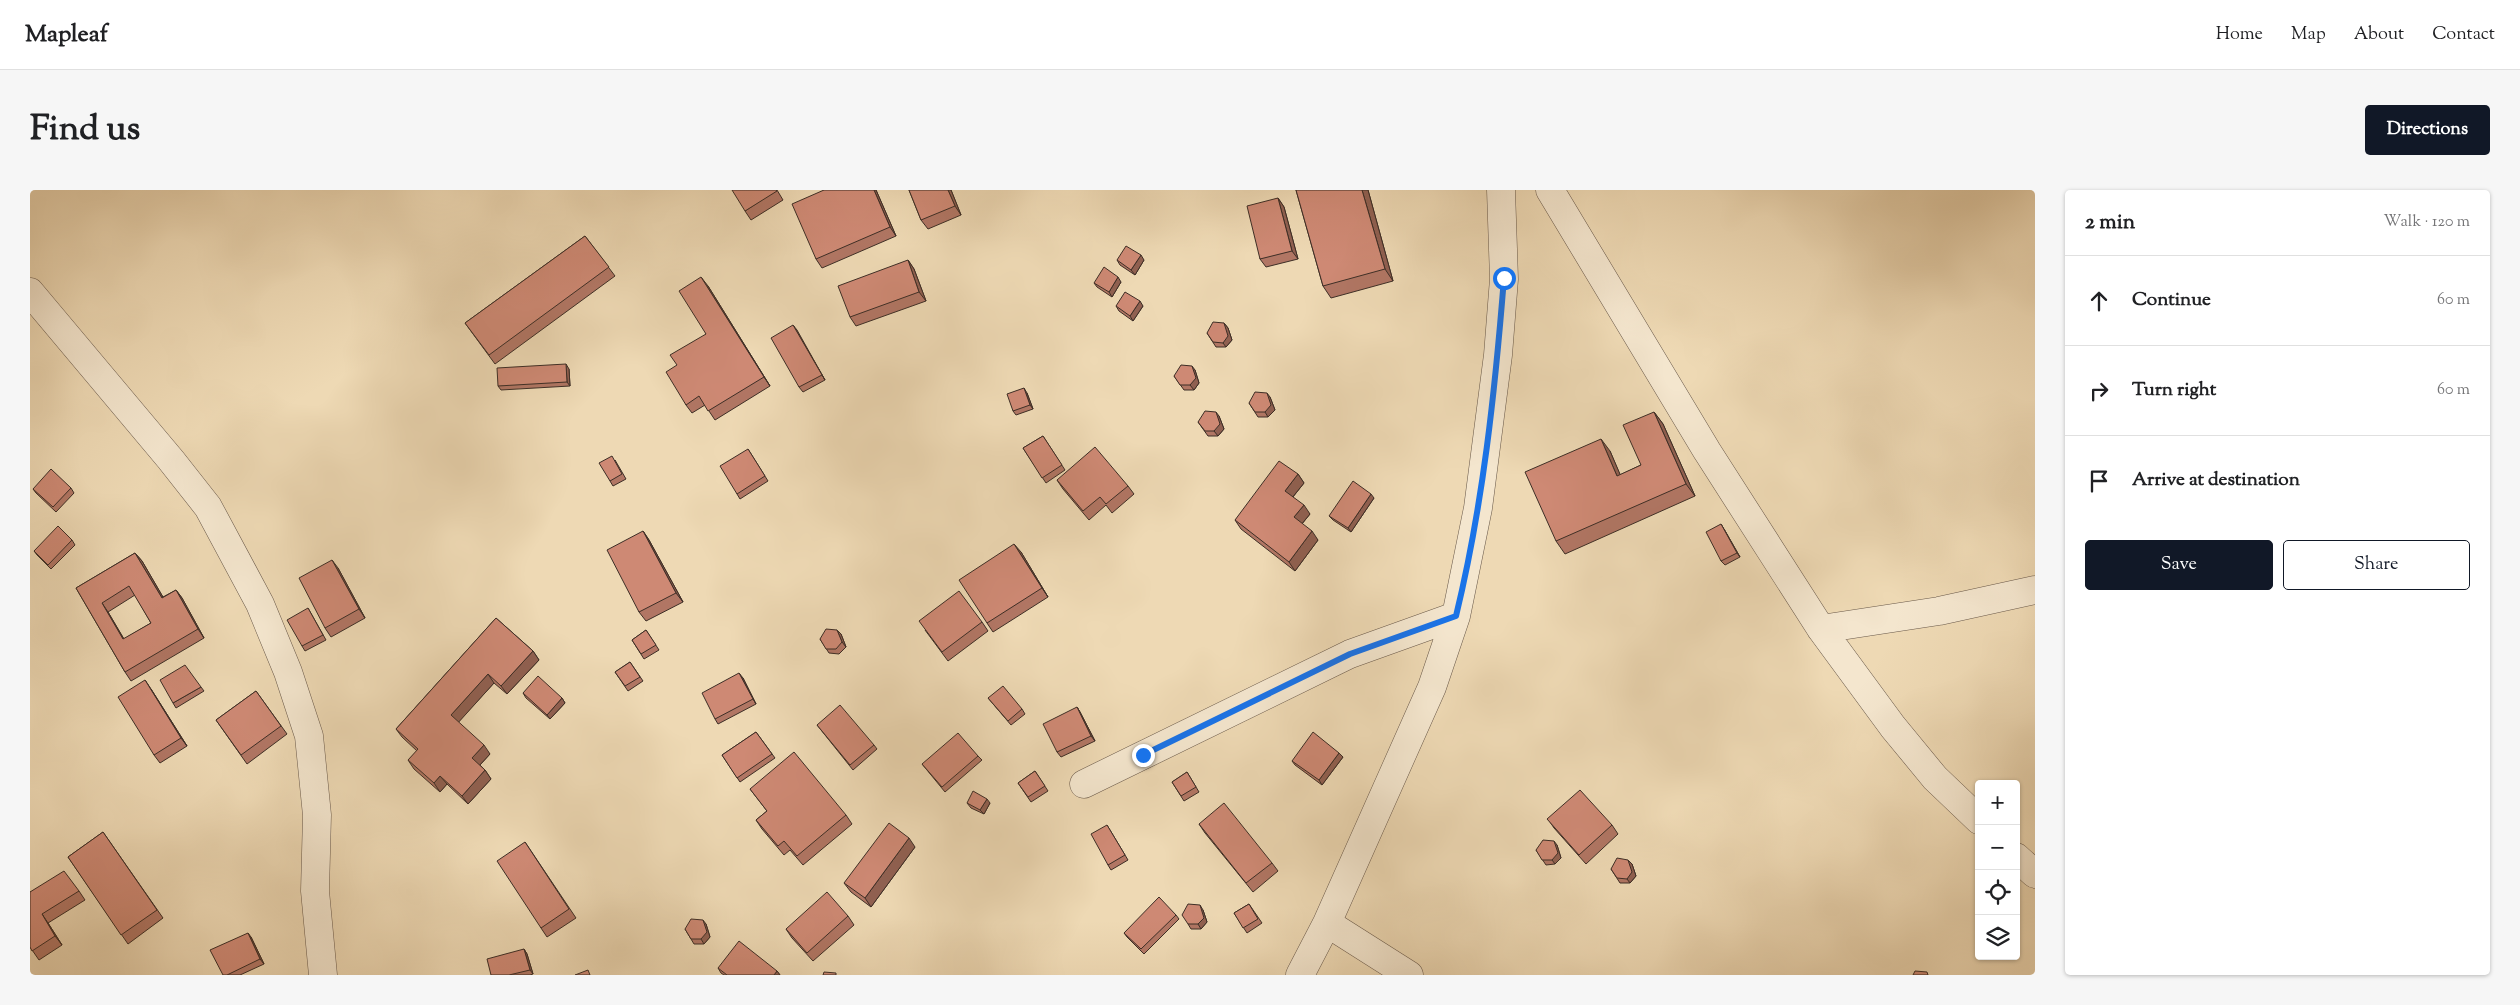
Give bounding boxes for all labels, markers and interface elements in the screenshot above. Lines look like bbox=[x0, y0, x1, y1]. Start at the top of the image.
text: Mapleaf bbox=[25, 18, 108, 52]
text: Home bbox=[2216, 22, 2263, 48]
text: Map bbox=[2291, 22, 2326, 48]
text: About bbox=[2354, 22, 2404, 48]
text: Contact bbox=[2432, 22, 2495, 48]
text: Find us bbox=[30, 105, 140, 156]
button: Directions bbox=[2365, 105, 2490, 155]
text: 2 min bbox=[2085, 208, 2135, 238]
text: Walk · 120 m bbox=[2384, 211, 2470, 234]
route start bbox=[1493, 267, 1516, 290]
icon: ahead bbox=[2085, 287, 2113, 315]
text: Continue bbox=[2132, 287, 2211, 314]
text: 60 m bbox=[2437, 289, 2470, 312]
icon: right bbox=[2085, 377, 2113, 405]
text: Turn right bbox=[2132, 377, 2216, 404]
text: 60 m bbox=[2437, 379, 2470, 402]
icon: arrive bbox=[2085, 467, 2113, 495]
text: Arrive at destination bbox=[2132, 467, 2300, 494]
button: Save bbox=[2085, 540, 2273, 590]
button: Share bbox=[2283, 540, 2470, 590]
route end bbox=[1132, 744, 1155, 767]
map controls bbox=[1975, 780, 2020, 960]
button: + bbox=[1975, 780, 2020, 825]
button: − bbox=[1975, 825, 2020, 870]
button: locate bbox=[1975, 870, 2020, 915]
button: layers bbox=[1975, 915, 2020, 960]

